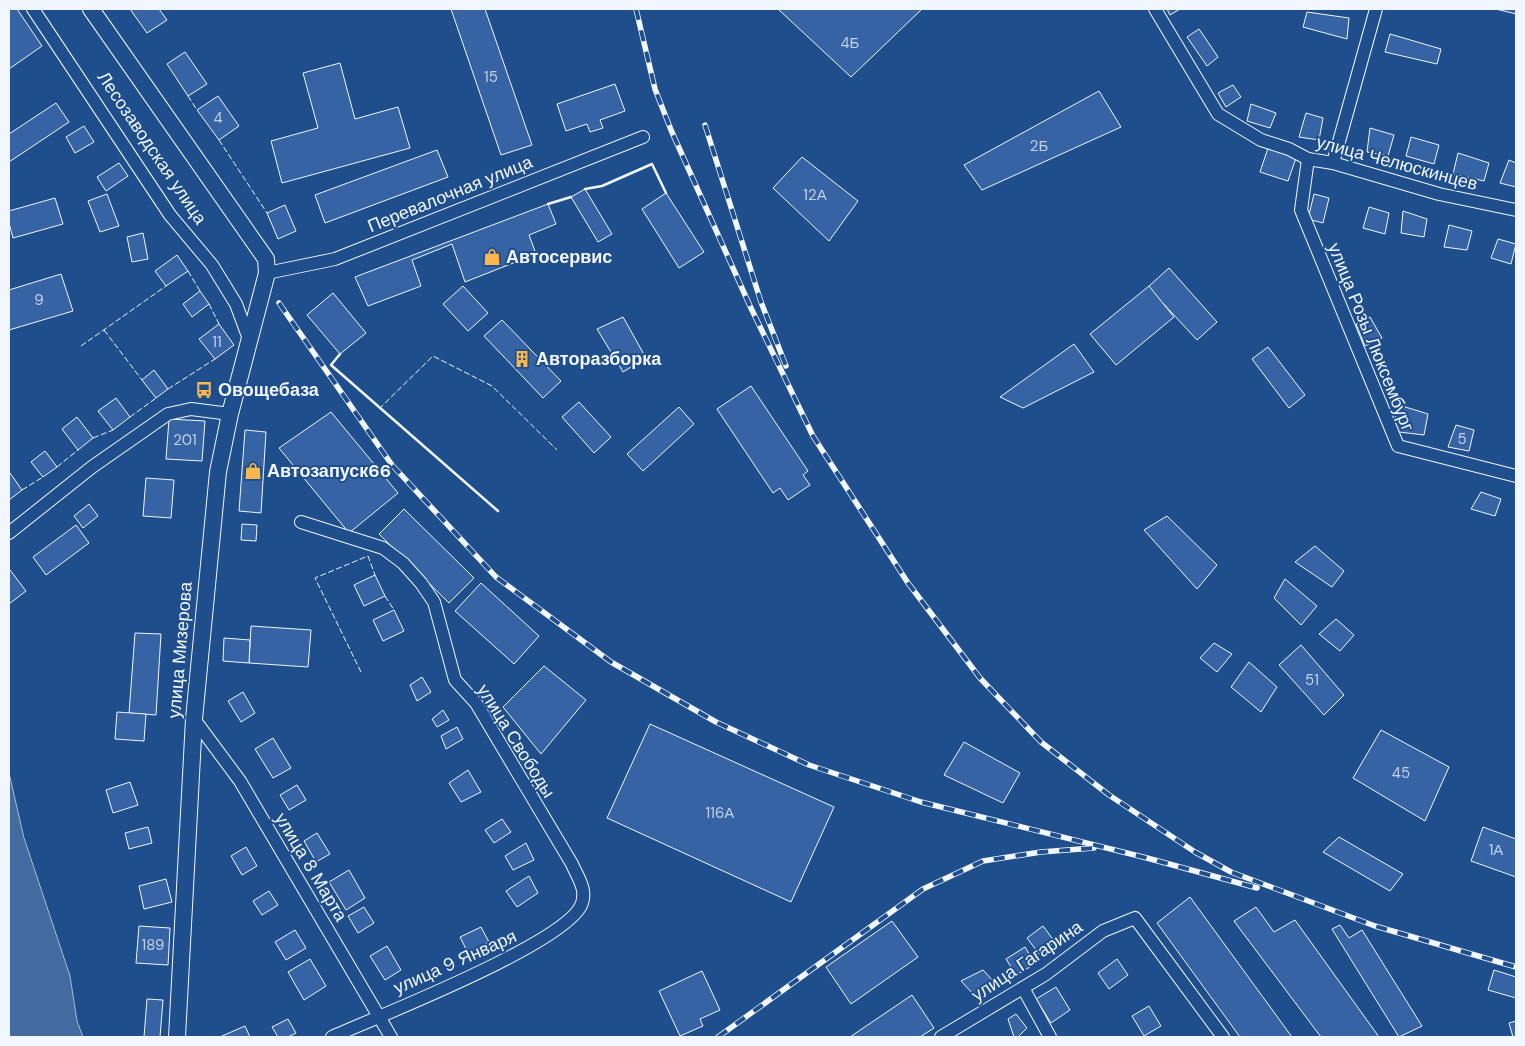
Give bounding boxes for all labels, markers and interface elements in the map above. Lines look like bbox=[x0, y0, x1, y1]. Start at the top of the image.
house number: 4Б bbox=[841, 33, 860, 53]
street label: Лесозаводская улица bbox=[92, 67, 213, 230]
house number: 15 bbox=[484, 67, 498, 87]
house number: 4 bbox=[213, 108, 223, 128]
street label: улица Челюскинцев bbox=[1314, 130, 1480, 196]
house number: 2Б bbox=[1030, 136, 1048, 156]
street label: Перевалочная улица bbox=[364, 150, 537, 238]
house number: 12А bbox=[803, 185, 827, 205]
street label: улица Розы Люксембург bbox=[1322, 239, 1420, 435]
place label: Автосервис bbox=[506, 245, 612, 269]
shop icon: Автосервис bbox=[482, 247, 502, 267]
house number: 9 bbox=[34, 290, 44, 310]
house number: 11 bbox=[212, 332, 222, 352]
place label: Авторазборка bbox=[536, 347, 662, 371]
building icon: Авторазборка bbox=[512, 349, 532, 369]
place label: Овощебаза bbox=[218, 378, 320, 402]
bus stop icon: Овощебаза bbox=[194, 380, 214, 400]
house number: 5 bbox=[1457, 429, 1467, 449]
house number: 201 bbox=[173, 430, 197, 450]
place label: Автозапуск66 bbox=[267, 459, 391, 483]
shop icon: Автозапуск66 bbox=[243, 461, 263, 481]
street label: улица Мизерова bbox=[162, 580, 198, 719]
house number: 51 bbox=[1305, 670, 1319, 690]
street label: улица Свободы bbox=[471, 680, 561, 802]
house number: 45 bbox=[1392, 763, 1410, 783]
house number: 116А bbox=[706, 803, 734, 823]
street label: улица 8 Марта bbox=[269, 808, 353, 927]
house number: 1А bbox=[1489, 840, 1503, 860]
street label: улица Гагарина bbox=[967, 914, 1088, 1007]
street label: улица 9 Января bbox=[390, 924, 520, 1000]
house number: 189 bbox=[142, 935, 164, 955]

